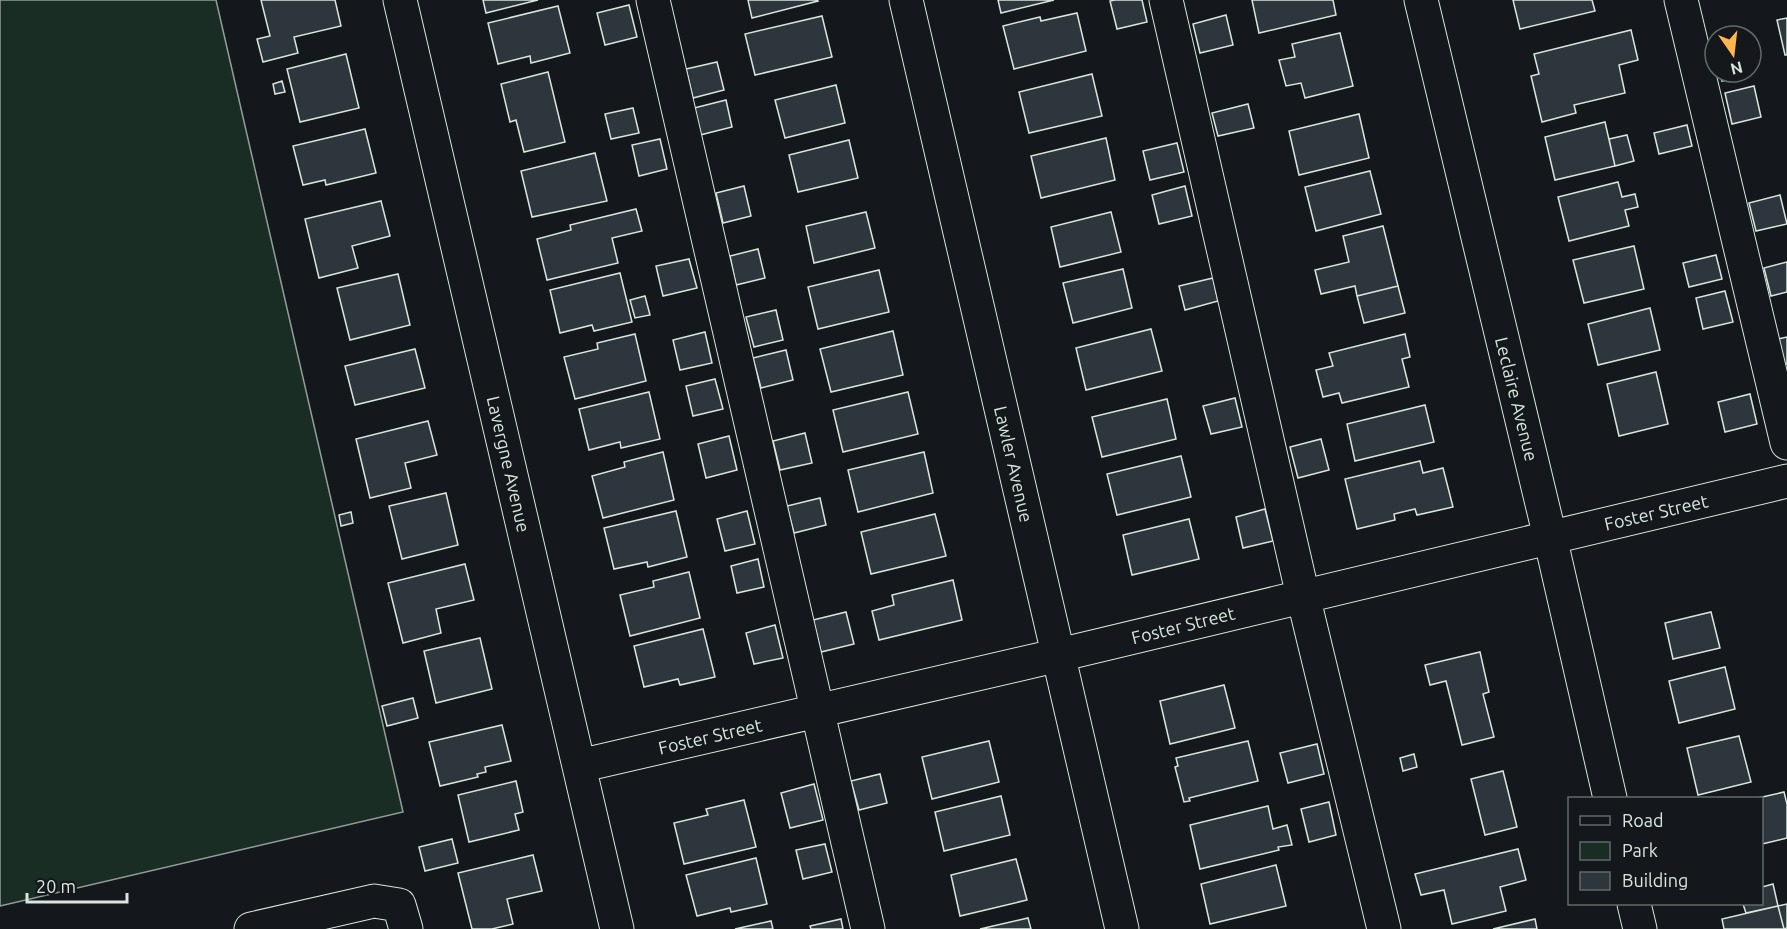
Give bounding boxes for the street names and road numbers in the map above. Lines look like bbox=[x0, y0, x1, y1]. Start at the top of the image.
street label: Leclaire Avenue bbox=[1492, 335, 1542, 463]
street label: Lavergne Avenue bbox=[484, 394, 534, 534]
street label: Lawler Avenue bbox=[991, 404, 1037, 524]
street label: Foster Street bbox=[1602, 490, 1710, 534]
street label: Foster Street bbox=[1129, 602, 1237, 648]
street label: Foster Street bbox=[656, 714, 764, 758]

